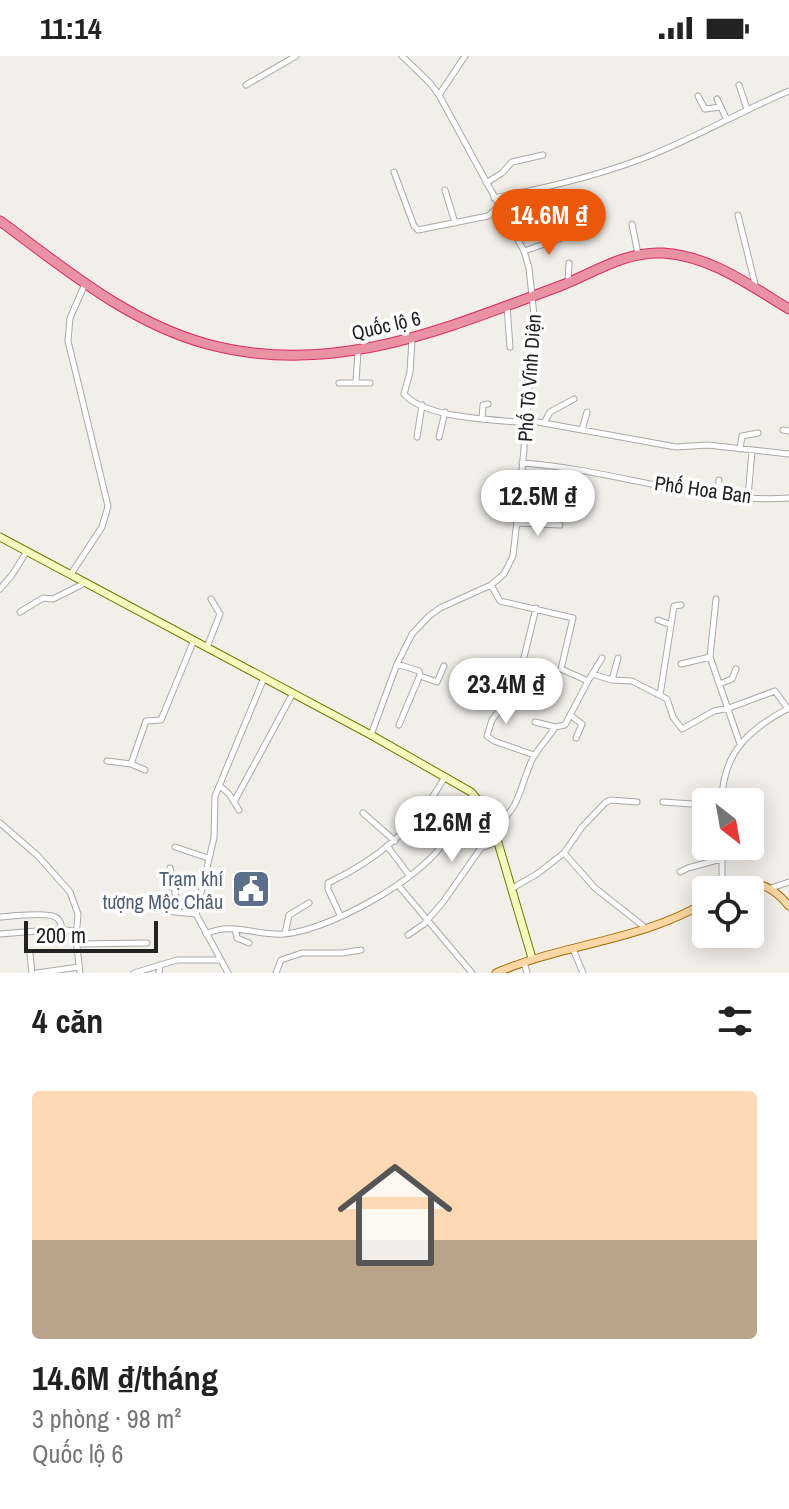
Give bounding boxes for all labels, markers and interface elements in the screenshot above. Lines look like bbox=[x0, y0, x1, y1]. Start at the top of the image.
text: 11:14 bbox=[40, 8, 102, 48]
pin: 14.6M ₫ bbox=[475, 189, 623, 257]
text: 14.6M ₫ bbox=[510, 197, 588, 232]
street label: Quốc lộ 6 bbox=[349, 304, 423, 346]
street label: Phố Tô Vĩnh Diện bbox=[511, 313, 547, 443]
street label: Phố Hoa Ban bbox=[653, 469, 753, 509]
pin: 12.5M ₫ bbox=[464, 470, 612, 538]
text: 12.5M ₫ bbox=[499, 478, 577, 513]
pin: 23.4M ₫ bbox=[432, 658, 580, 726]
text: 23.4M ₫ bbox=[467, 666, 545, 701]
north arrow bbox=[692, 788, 764, 860]
map controls bbox=[692, 788, 764, 948]
pin: 12.6M ₫ bbox=[378, 796, 526, 864]
text: 12.6M ₫ bbox=[413, 804, 491, 839]
place label: Trạm khí tượng Mộc Châu bbox=[103, 865, 223, 915]
public building icon: Trạm khí tượng Mộc Châu bbox=[230, 868, 272, 910]
button: locate bbox=[692, 876, 764, 948]
scale bar bbox=[24, 917, 158, 953]
text: 200 m bbox=[36, 920, 86, 950]
text: 4 căn bbox=[32, 998, 103, 1044]
icon: filters bbox=[713, 999, 757, 1043]
icon: home bbox=[323, 1143, 467, 1287]
text: 14.6M ₫/tháng bbox=[32, 1355, 218, 1401]
text: 3 phòng · 98 m² bbox=[32, 1401, 181, 1436]
text: Quốc lộ 6 bbox=[32, 1436, 123, 1471]

